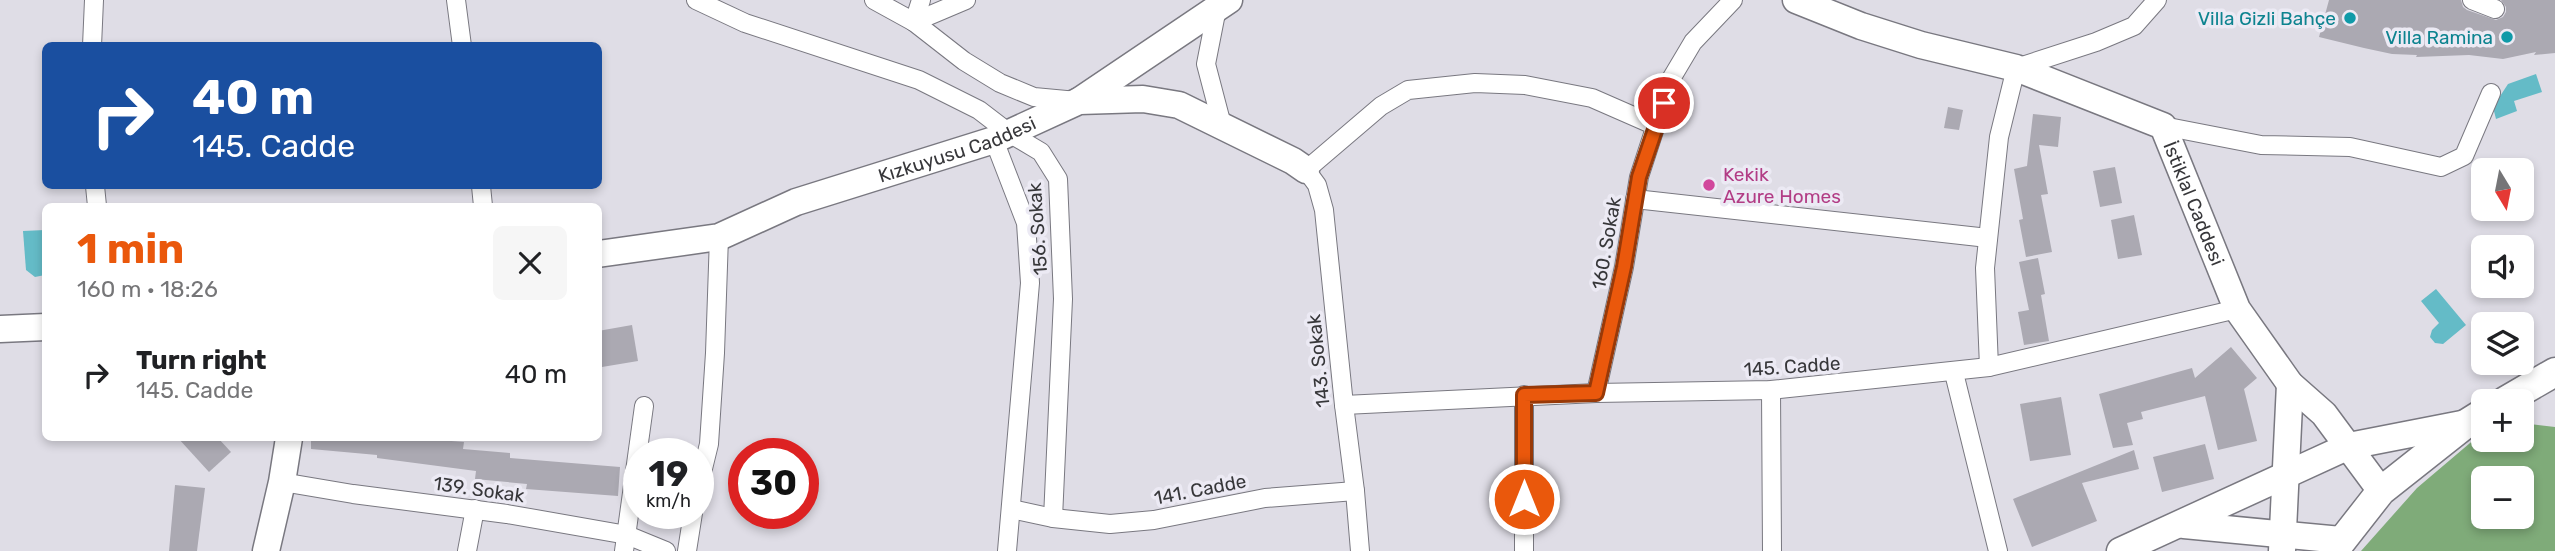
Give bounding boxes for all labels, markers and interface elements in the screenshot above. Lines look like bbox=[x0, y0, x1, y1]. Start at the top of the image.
place label: Villa Gizli Bahçe bbox=[2198, 7, 2336, 30]
marker: Villa Gizli Bahçe bbox=[2342, 10, 2358, 26]
place label: Villa Ramina bbox=[2385, 26, 2493, 49]
marker: Villa Ramina bbox=[2499, 29, 2515, 45]
text: 40 m bbox=[192, 68, 314, 126]
icon: right bbox=[77, 70, 168, 161]
pin bbox=[1634, 73, 1694, 133]
icon: arrive bbox=[1645, 84, 1683, 122]
street label: Kızkuyusu Caddesi bbox=[875, 111, 1039, 188]
text: 145. Cadde bbox=[192, 127, 355, 165]
street label: İstiklal Caddesi bbox=[2158, 138, 2229, 269]
north arrow bbox=[2471, 158, 2534, 220]
map controls bbox=[2471, 158, 2534, 529]
place label: Kekik Azure Homes bbox=[1723, 163, 1841, 208]
marker: Kekik Azure Homes bbox=[1701, 177, 1717, 193]
street label: 156. Sokak bbox=[1023, 182, 1052, 276]
street label: 160. Sokak bbox=[1587, 195, 1626, 291]
text: 1 min bbox=[77, 224, 184, 274]
button: close bbox=[493, 226, 567, 300]
button: sound bbox=[2471, 235, 2534, 298]
text: 160 m · 18:26 bbox=[77, 275, 218, 303]
button: layers bbox=[2471, 312, 2534, 375]
street label: 143. Sokak bbox=[1302, 313, 1335, 409]
text: Turn right bbox=[136, 345, 266, 376]
street label: 145. Cadde bbox=[1743, 352, 1841, 381]
icon: right bbox=[77, 356, 115, 394]
text: 40 m bbox=[505, 359, 567, 390]
text: 145. Cadde bbox=[136, 376, 253, 404]
button: + bbox=[2471, 389, 2534, 452]
speed limit sign: 30 bbox=[728, 438, 819, 529]
text: 19 bbox=[649, 453, 688, 495]
position arrow bbox=[1487, 462, 1561, 536]
button: − bbox=[2471, 466, 2534, 529]
street label: 141. Cadde bbox=[1152, 469, 1248, 510]
street label: 139. Sokak bbox=[432, 472, 526, 507]
text: km/h bbox=[646, 490, 691, 512]

